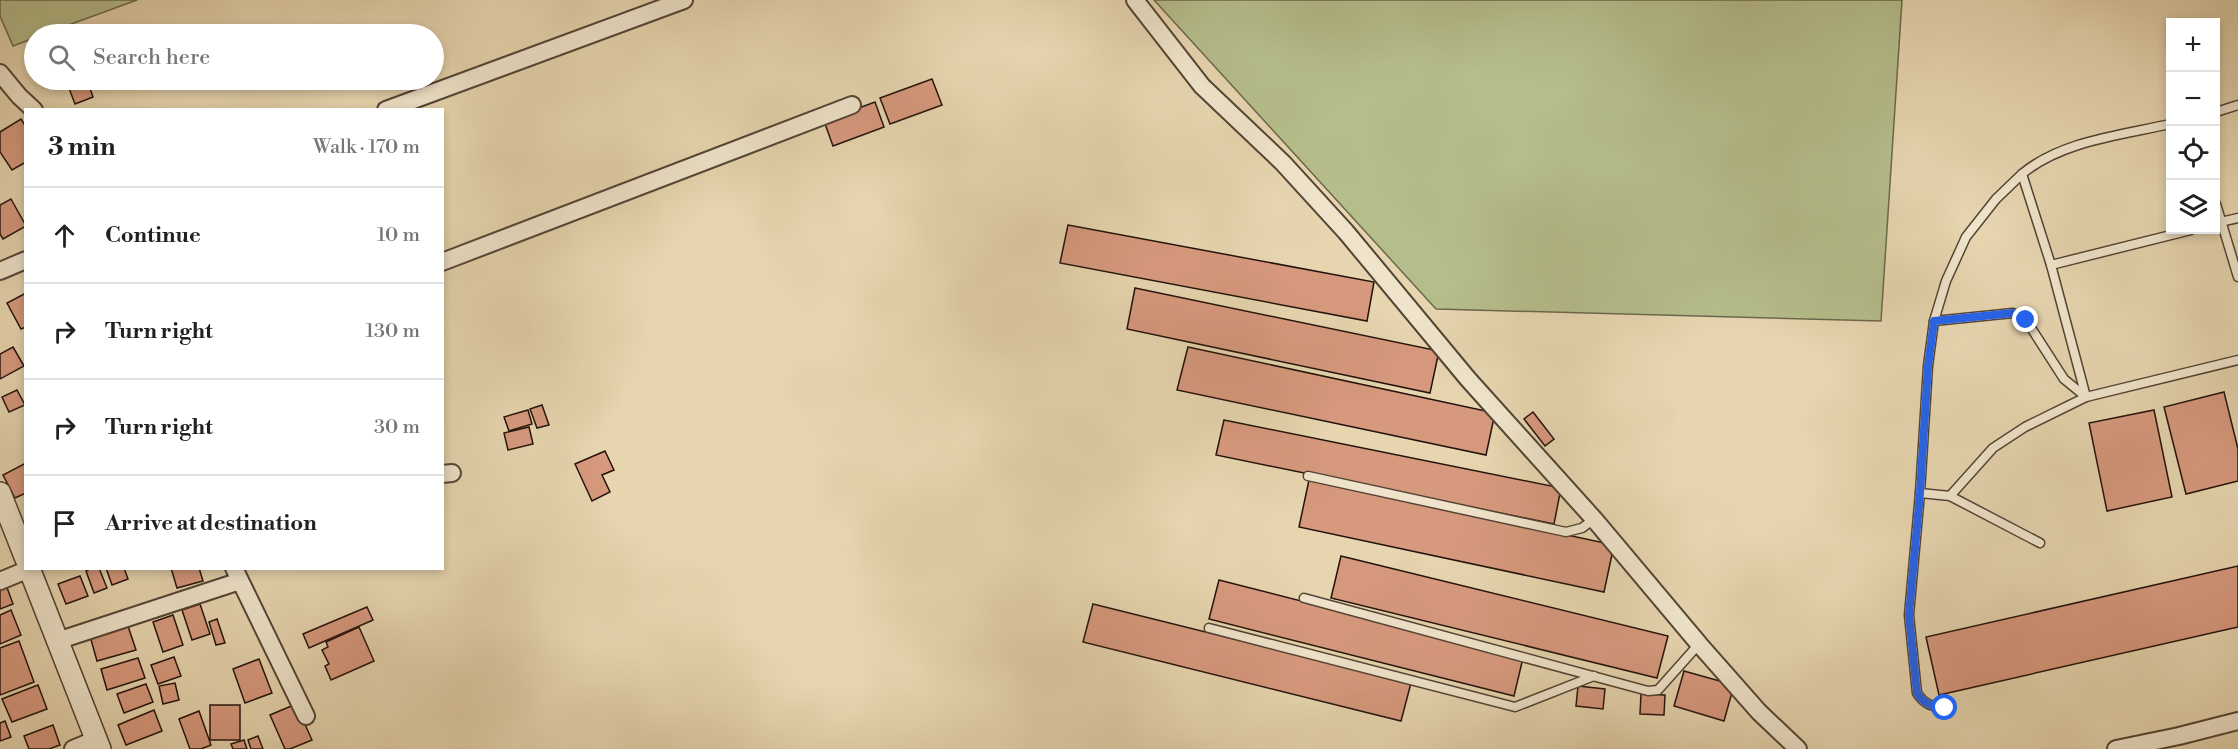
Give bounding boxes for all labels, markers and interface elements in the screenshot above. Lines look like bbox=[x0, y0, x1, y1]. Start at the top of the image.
map controls bbox=[2166, 18, 2220, 234]
button: + bbox=[2166, 18, 2220, 72]
search box bbox=[24, 24, 444, 90]
icon: search bbox=[45, 41, 78, 74]
text: Search here bbox=[93, 44, 210, 71]
button: − bbox=[2166, 72, 2220, 126]
button: locate bbox=[2166, 126, 2220, 180]
text: 3 min bbox=[48, 131, 116, 163]
text: Walk · 170 m bbox=[313, 135, 420, 160]
button: layers bbox=[2166, 180, 2220, 234]
icon: ahead bbox=[48, 219, 81, 252]
text: Continue bbox=[105, 222, 201, 249]
text: 10 m bbox=[377, 223, 420, 248]
route end bbox=[2012, 306, 2038, 332]
icon: right bbox=[48, 315, 81, 348]
text: Turn right bbox=[105, 318, 213, 345]
text: 130 m bbox=[365, 319, 420, 344]
icon: right bbox=[48, 411, 81, 444]
text: Turn right bbox=[105, 414, 213, 441]
text: 30 m bbox=[374, 415, 420, 440]
icon: arrive bbox=[48, 507, 81, 540]
text: Arrive at destination bbox=[105, 510, 317, 537]
route start bbox=[1931, 694, 1957, 720]

